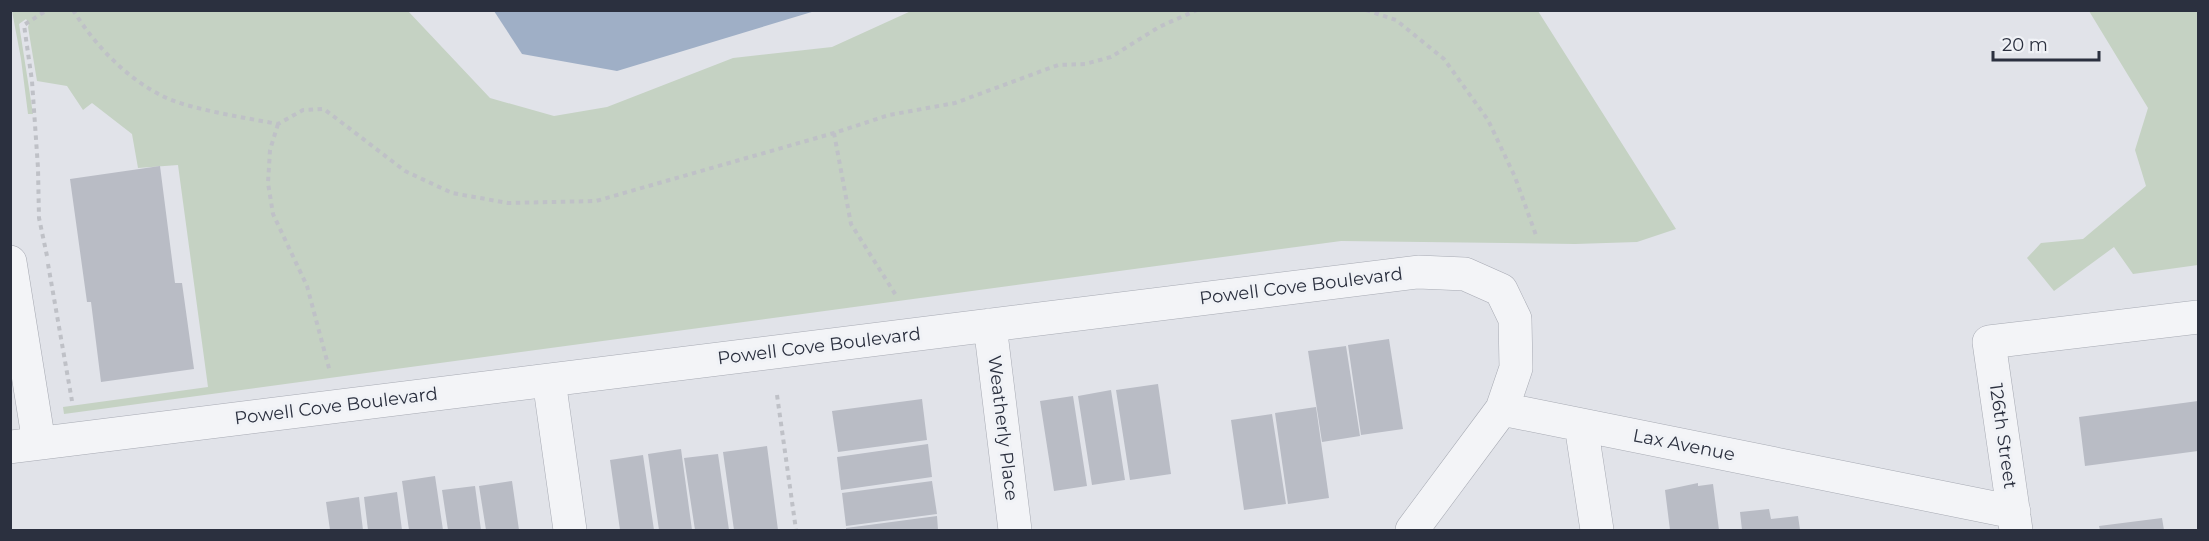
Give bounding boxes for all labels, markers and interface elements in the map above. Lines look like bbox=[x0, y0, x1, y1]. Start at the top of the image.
scale bar bbox=[1993, 24, 2100, 62]
text: 20 m bbox=[2002, 34, 2048, 56]
street label: Powell Cove Boulevard bbox=[1198, 263, 1404, 309]
street label: Powell Cove Boulevard bbox=[716, 323, 922, 369]
street label: Weatherly Place bbox=[983, 354, 1023, 502]
street label: 126th Street bbox=[1985, 382, 2021, 490]
street label: Powell Cove Boulevard bbox=[233, 383, 439, 429]
street label: Lax Avenue bbox=[1631, 424, 1737, 466]

